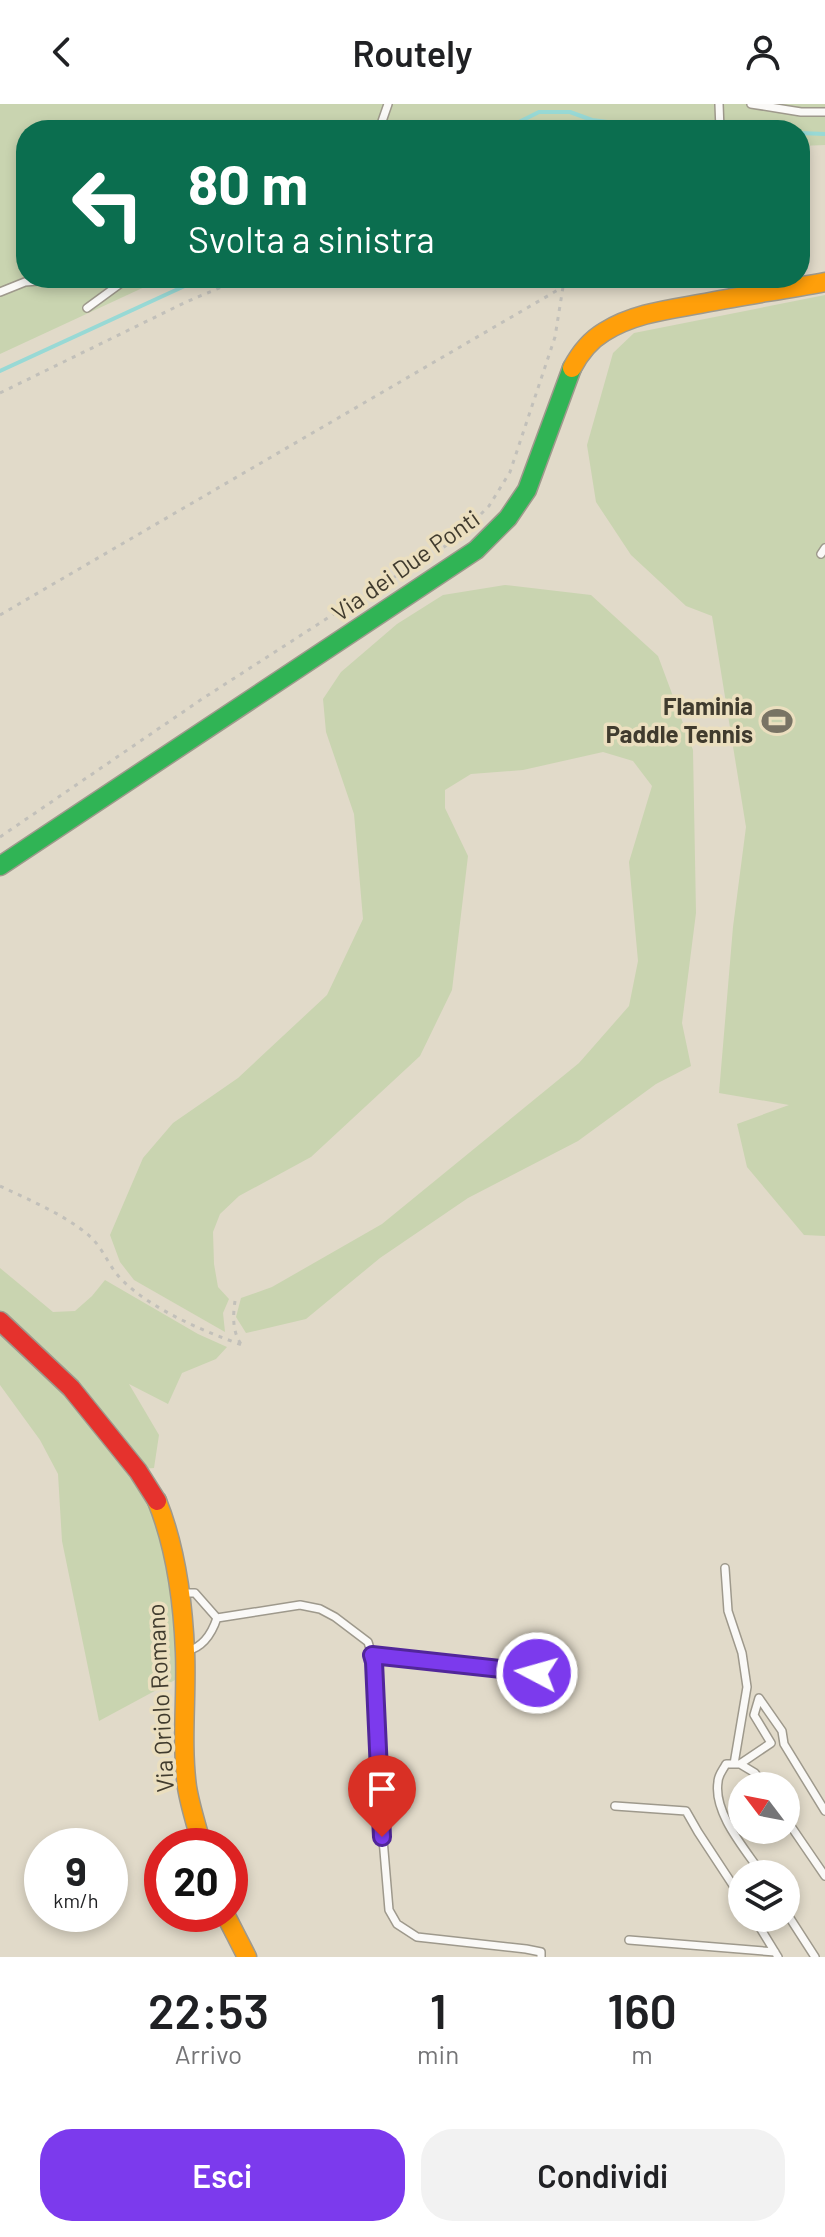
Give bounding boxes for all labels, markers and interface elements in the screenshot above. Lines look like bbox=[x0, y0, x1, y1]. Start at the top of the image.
icon: back bbox=[40, 30, 84, 74]
icon: person bbox=[741, 30, 785, 74]
text: Routely bbox=[352, 31, 473, 74]
text: 80 m bbox=[188, 149, 308, 216]
icon: left bbox=[56, 152, 160, 256]
text: Svolta a sinistra bbox=[188, 217, 435, 260]
street label: Via dei Due Ponti bbox=[326, 503, 485, 626]
place label: Flaminia Paddle Tennis bbox=[606, 691, 753, 748]
sports icon: Flaminia Paddle Tennis bbox=[760, 704, 794, 738]
street label: Via Oriolo Romano bbox=[140, 1603, 179, 1793]
position arrow bbox=[495, 1631, 579, 1715]
pin bbox=[348, 1755, 416, 1837]
icon: arrive bbox=[360, 1767, 404, 1811]
north arrow bbox=[728, 1772, 800, 1844]
map controls bbox=[728, 1772, 800, 1932]
speed limit sign: 20 bbox=[144, 1828, 248, 1932]
text: 9 bbox=[65, 1846, 87, 1894]
button: layers bbox=[728, 1860, 800, 1932]
text: km/h bbox=[53, 1888, 99, 1912]
text: 22:53 bbox=[148, 1981, 269, 2039]
text: 1 bbox=[430, 1981, 447, 2039]
text: 160 bbox=[607, 1981, 677, 2039]
text: Arrivo bbox=[175, 2038, 242, 2069]
text: min bbox=[417, 2038, 459, 2069]
text: m bbox=[631, 2038, 653, 2069]
button: Esci bbox=[40, 2129, 405, 2221]
button: Condividi bbox=[421, 2129, 785, 2221]

